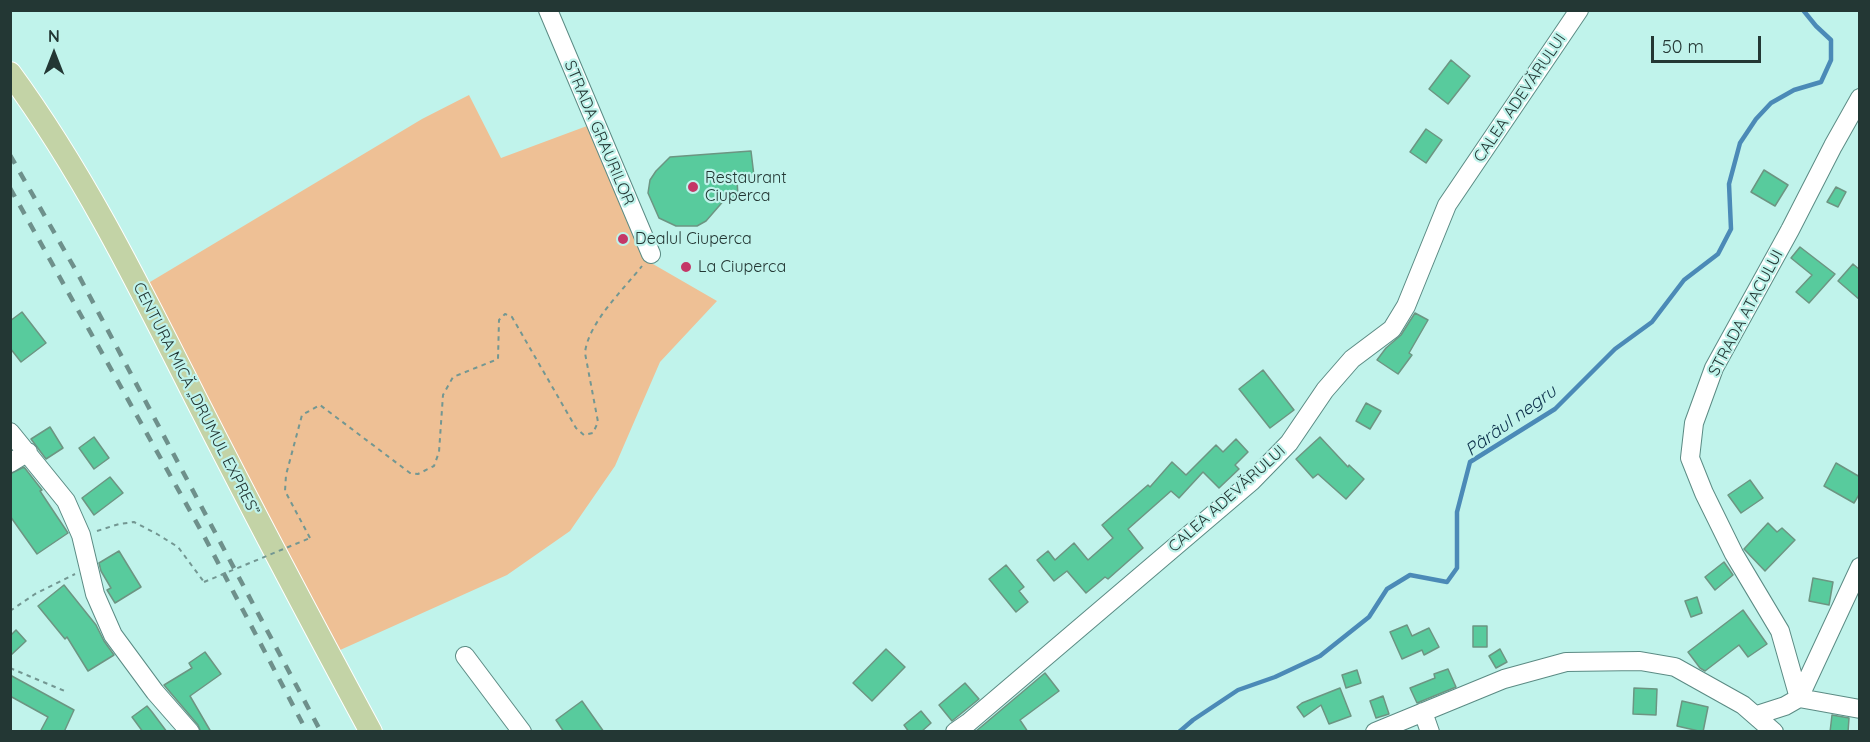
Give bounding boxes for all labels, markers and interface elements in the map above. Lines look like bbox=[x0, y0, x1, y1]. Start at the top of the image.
north arrow bbox=[24, 24, 84, 84]
scale bar bbox=[1654, 24, 1764, 62]
text: N bbox=[48, 26, 60, 46]
street label: CALEA ADEVĂRULUI bbox=[1470, 30, 1570, 166]
text: 50 m bbox=[1662, 35, 1704, 58]
street label: STRADA GRAURILOR bbox=[560, 58, 638, 208]
place label: Restaurant Ciuperca bbox=[705, 168, 787, 206]
marker: Restaurant Ciuperca bbox=[686, 180, 700, 194]
place label: Dealul Ciuperca bbox=[635, 229, 752, 249]
marker: Dealul Ciuperca bbox=[616, 232, 630, 246]
street label: STRADA ATACULUI bbox=[1705, 247, 1787, 379]
place label: La Ciuperca bbox=[698, 257, 786, 277]
marker: La Ciuperca bbox=[679, 260, 693, 274]
street label: CENTURA MICĂ „DRUMUL EXPRES” bbox=[129, 279, 263, 519]
water label: Pârâul negru bbox=[1461, 381, 1561, 461]
street label: CALEA ADEVĂRULUI bbox=[1165, 441, 1289, 557]

